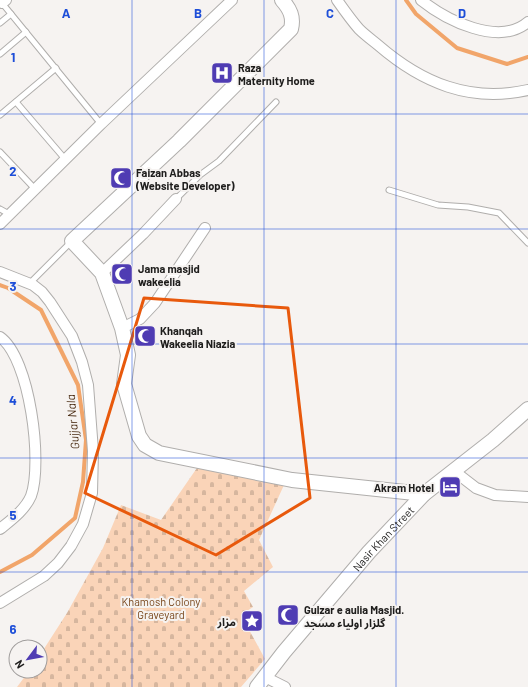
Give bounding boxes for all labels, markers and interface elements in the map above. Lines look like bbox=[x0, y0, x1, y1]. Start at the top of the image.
text: A bbox=[62, 5, 71, 21]
text: B bbox=[194, 5, 202, 21]
text: C bbox=[326, 5, 334, 21]
text: D bbox=[458, 5, 466, 21]
text: 1 bbox=[11, 49, 15, 65]
hospital icon: Raza Maternity Home bbox=[209, 60, 235, 86]
place label: Raza Maternity Home bbox=[238, 61, 315, 87]
text: 2 bbox=[9, 163, 17, 179]
mosque icon: Faizan Abbas (Website Developer) bbox=[108, 165, 134, 191]
place label: Faizan Abbas (Website Developer) bbox=[135, 166, 235, 192]
mosque icon: Jama masjid wakeelia bbox=[109, 261, 135, 287]
place label: Jama masjid wakeelia bbox=[138, 262, 200, 288]
text: 3 bbox=[9, 278, 17, 294]
mosque icon: Khanqah Wakeelia Niazia bbox=[132, 323, 158, 349]
place label: Khanqah Wakeelia Niazia bbox=[160, 324, 235, 350]
text: 4 bbox=[9, 392, 17, 408]
water label: Gujjar Nala bbox=[63, 394, 81, 450]
hotel icon: Akram Hotel bbox=[437, 474, 463, 500]
place label: Akram Hotel bbox=[374, 481, 434, 494]
street label: Nasir Khan Street bbox=[350, 503, 416, 573]
text: 5 bbox=[9, 507, 17, 523]
park label: Khamosh Colony Graveyard bbox=[122, 595, 200, 621]
mosque icon: Gulzar e aulia Masjid. گلزار اولیاء مسجد bbox=[275, 602, 301, 628]
place label: Gulzar e aulia Masjid. گلزار اولیاء مسجد bbox=[304, 603, 404, 630]
place icon: مزار bbox=[239, 608, 265, 634]
place label: مزار bbox=[216, 615, 236, 629]
text: 6 bbox=[10, 621, 17, 637]
north arrow bbox=[8, 639, 48, 679]
text: N bbox=[12, 658, 27, 671]

